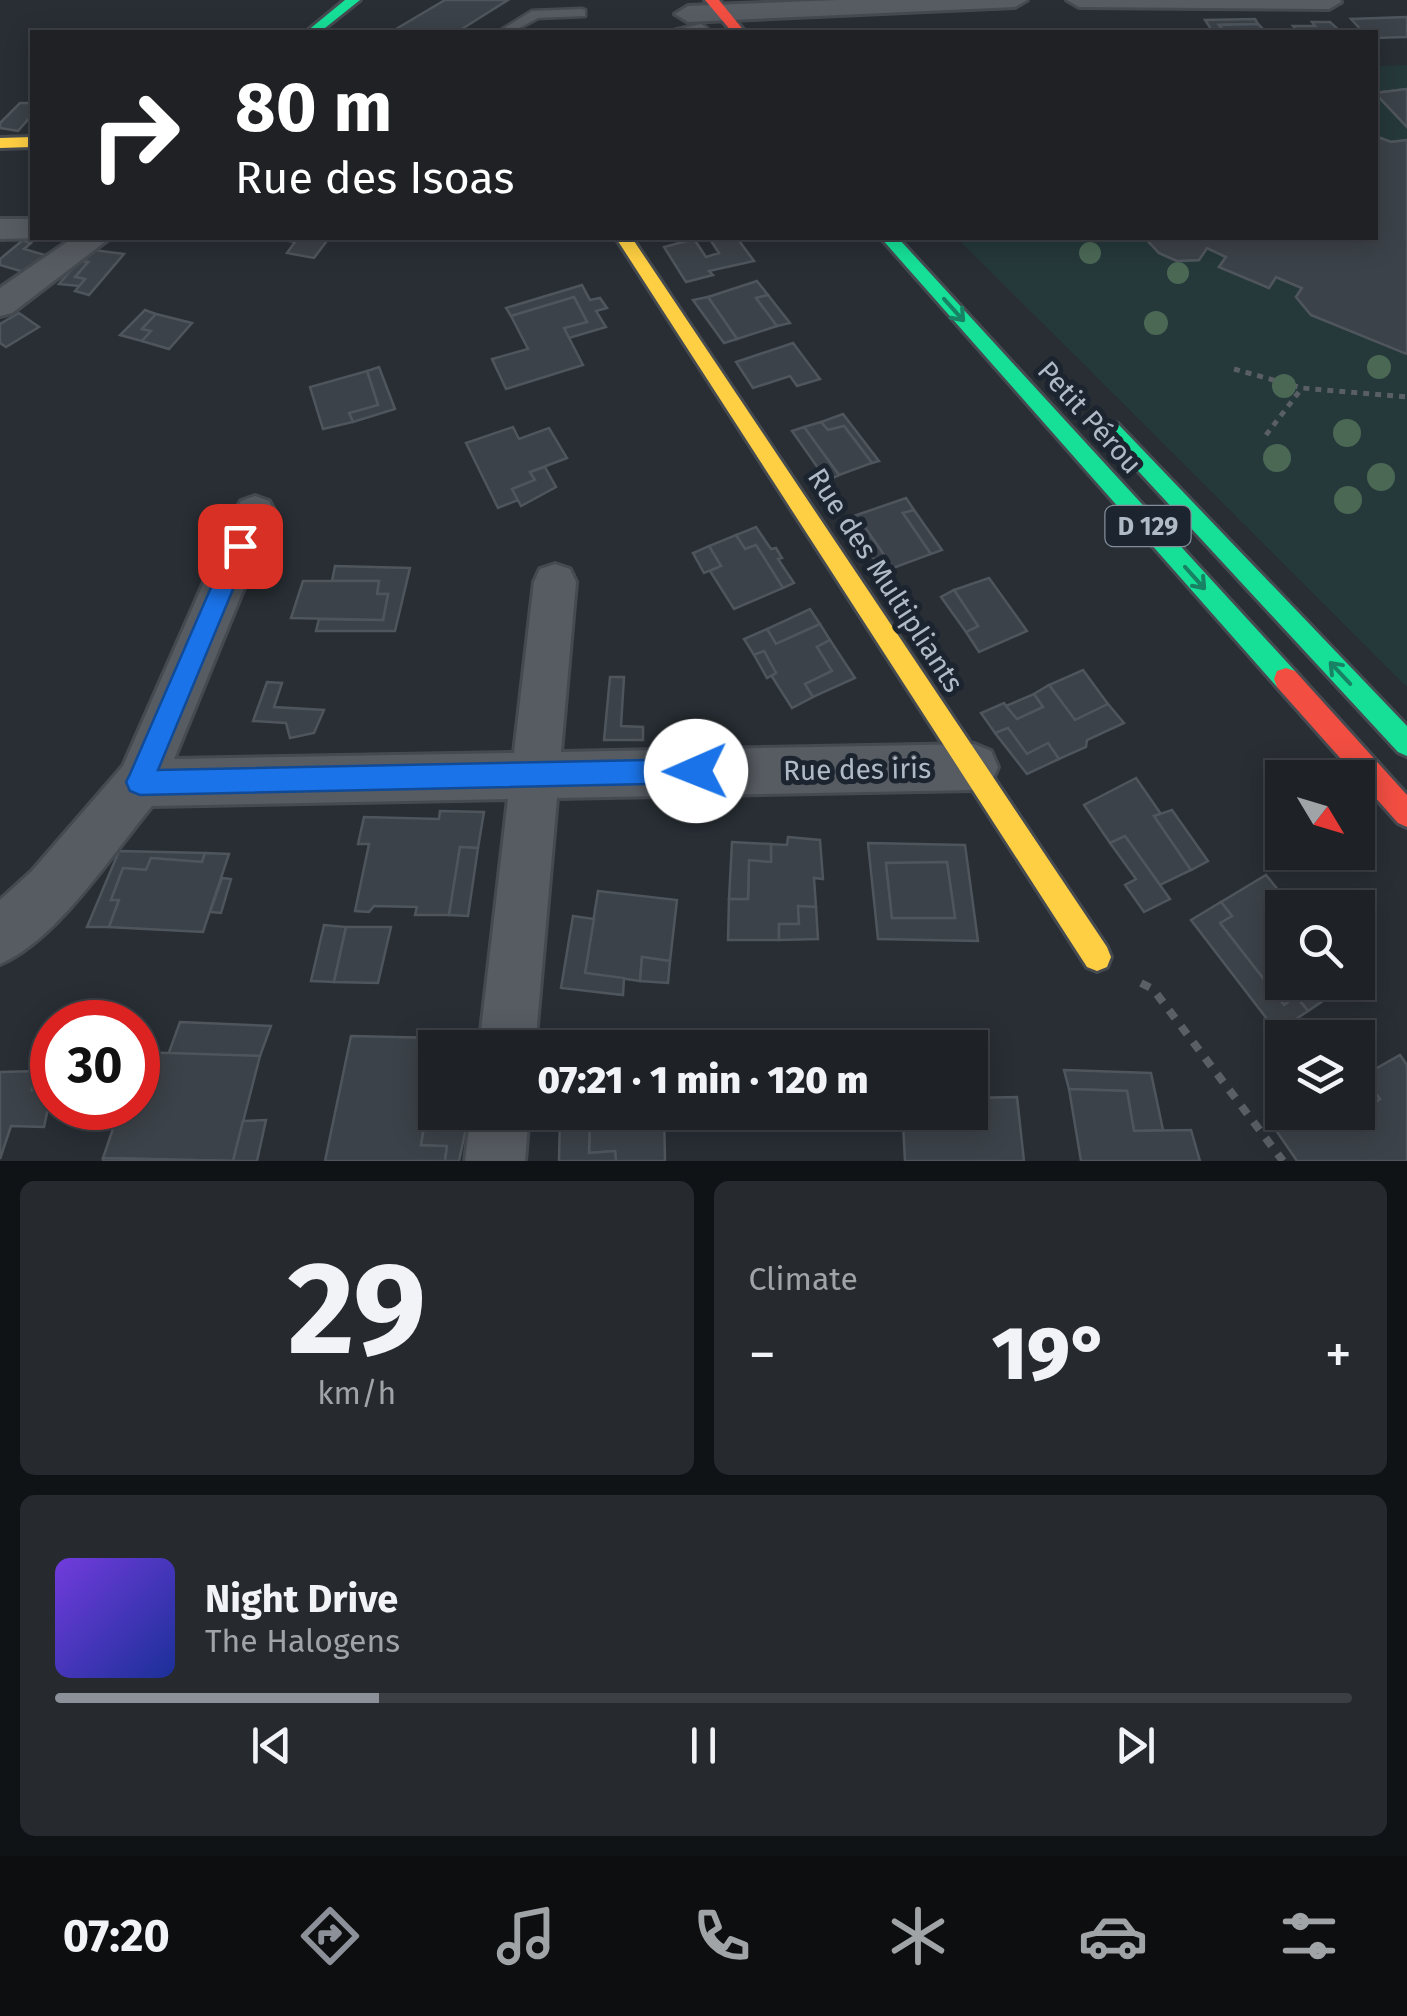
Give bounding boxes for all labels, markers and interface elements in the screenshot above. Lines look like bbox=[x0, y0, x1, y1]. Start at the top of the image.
text: 80 m bbox=[235, 66, 392, 150]
icon: right bbox=[70, 70, 200, 200]
text: Rue des Isoas bbox=[235, 151, 514, 205]
one-way arrow bbox=[942, 297, 965, 322]
street label: Petit Pérou bbox=[1031, 354, 1149, 480]
street label: Rue des Multipliants bbox=[801, 462, 970, 698]
pin bbox=[198, 504, 283, 589]
road number: D 129 bbox=[1106, 506, 1190, 546]
icon: arrive bbox=[213, 519, 268, 574]
one-way arrow bbox=[1183, 565, 1206, 590]
one-way arrow bbox=[1329, 661, 1352, 686]
position arrow bbox=[644, 719, 748, 823]
street label: Rue des iris bbox=[783, 752, 931, 787]
north arrow bbox=[1265, 760, 1375, 870]
map controls bbox=[1265, 760, 1375, 1130]
button: search bbox=[1265, 890, 1375, 1000]
speed limit sign: 30 bbox=[30, 1000, 160, 1130]
button: layers bbox=[1265, 1020, 1375, 1130]
text: 07:21 · 1 min · 120 m bbox=[537, 1057, 869, 1103]
text: 29 bbox=[287, 1231, 426, 1387]
text: Climate bbox=[749, 1260, 858, 1298]
text: 19° bbox=[992, 1309, 1109, 1399]
text: − bbox=[749, 1322, 776, 1388]
text: + bbox=[1325, 1322, 1352, 1388]
text: km/h bbox=[317, 1374, 396, 1412]
text: Night Drive bbox=[205, 1576, 398, 1622]
text: The Halogens bbox=[205, 1622, 400, 1660]
icon: previous bbox=[244, 1718, 299, 1773]
icon: pause bbox=[676, 1718, 731, 1773]
icon: next bbox=[1108, 1718, 1163, 1773]
icon: directions bbox=[295, 1901, 365, 1971]
icon: music bbox=[491, 1901, 561, 1971]
icon: phone bbox=[687, 1901, 757, 1971]
icon: climate bbox=[883, 1901, 953, 1971]
icon: car bbox=[1078, 1901, 1148, 1971]
icon: filters bbox=[1274, 1901, 1344, 1971]
text: 07:20 bbox=[63, 1909, 170, 1963]

